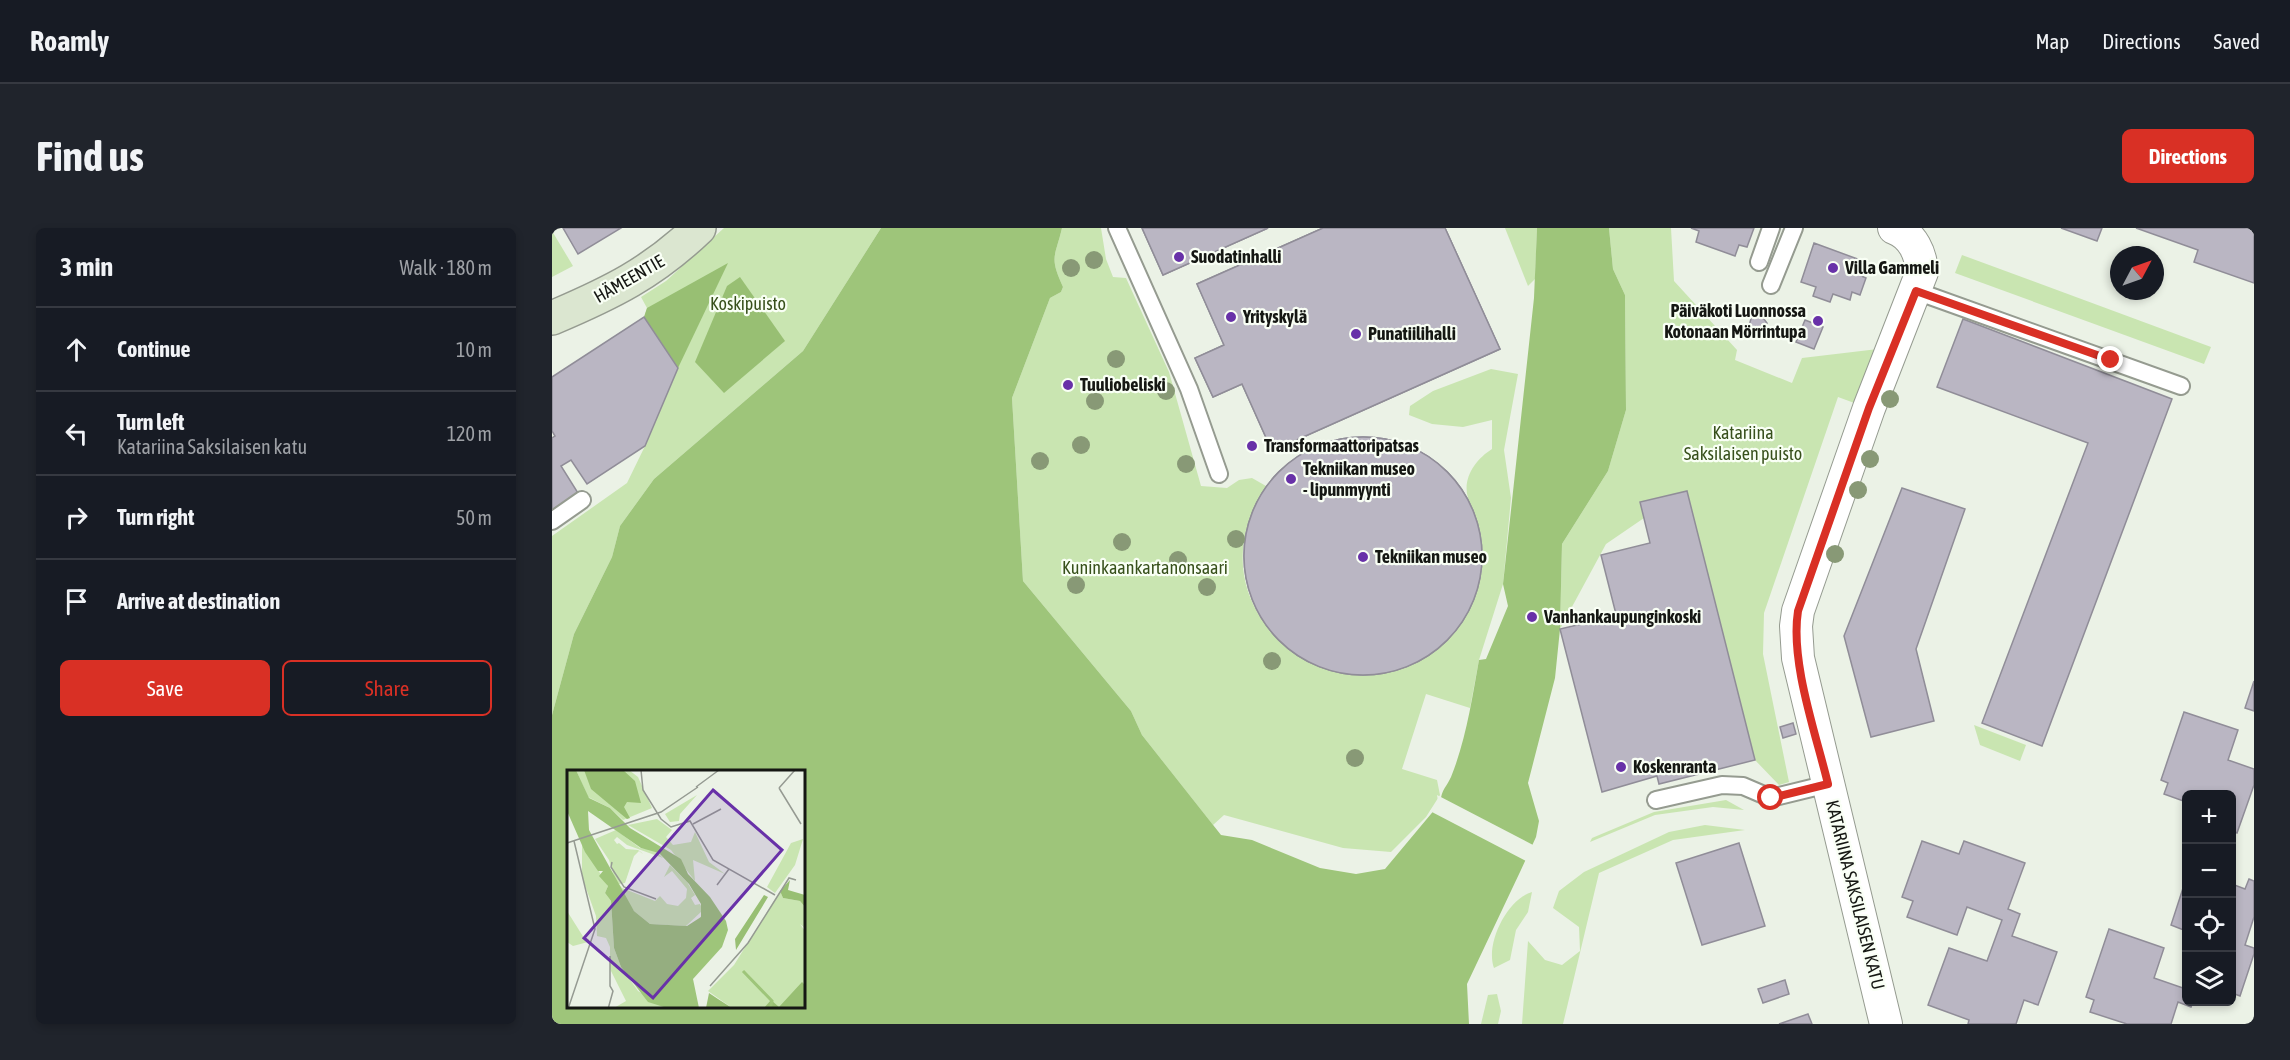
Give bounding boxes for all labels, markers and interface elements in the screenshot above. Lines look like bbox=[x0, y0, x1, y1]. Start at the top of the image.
text: Roamly bbox=[30, 25, 109, 57]
text: Map bbox=[2035, 29, 2069, 53]
text: Directions bbox=[2102, 29, 2181, 53]
text: Saved bbox=[2214, 29, 2260, 53]
button: Directions bbox=[2122, 129, 2254, 183]
text: Find us bbox=[36, 132, 144, 180]
place label: Suodatinhalli bbox=[1191, 246, 1281, 267]
north arrow bbox=[2110, 246, 2164, 300]
street label: HÄMEENTIE bbox=[590, 250, 668, 307]
marker: Suodatinhalli bbox=[1172, 250, 1186, 264]
text: 3 min bbox=[60, 252, 113, 282]
text: Walk · 180 m bbox=[400, 256, 492, 279]
place label: Villa Gammeli bbox=[1844, 257, 1939, 278]
marker: Villa Gammeli bbox=[1826, 261, 1840, 275]
park label: Koskipuisto bbox=[710, 293, 786, 314]
place label: Päiväkoti Luonnossa Kotonaan Mörrintupa bbox=[1664, 300, 1806, 342]
place label: Yrityskylä bbox=[1242, 306, 1307, 327]
marker: Yrityskylä bbox=[1224, 310, 1238, 324]
marker: Päiväkoti Luonnossa Kotonaan Mörrintupa bbox=[1811, 314, 1825, 328]
place label: Punatiilihalli bbox=[1368, 323, 1456, 344]
marker: Punatiilihalli bbox=[1349, 327, 1363, 341]
icon: ahead bbox=[60, 333, 93, 366]
text: Continue bbox=[117, 336, 191, 362]
text: 10 m bbox=[456, 338, 492, 361]
route end bbox=[2097, 346, 2123, 372]
place label: Tuuliobeliski bbox=[1080, 374, 1166, 395]
marker: Tuuliobeliski bbox=[1061, 378, 1075, 392]
text: Turn left bbox=[117, 409, 184, 435]
icon: left bbox=[60, 417, 93, 450]
text: 120 m bbox=[447, 422, 492, 445]
park label: Katariina Saksilaisen puisto bbox=[1684, 422, 1802, 464]
text: Katariina Saksilaisen katu bbox=[117, 435, 307, 458]
place label: Transformaattoripatsas bbox=[1264, 435, 1420, 456]
marker: Transformaattoripatsas bbox=[1245, 439, 1259, 453]
place label: Tekniikan museo - lipunmyynti bbox=[1303, 458, 1415, 500]
marker: Tekniikan museo - lipunmyynti bbox=[1284, 472, 1298, 486]
icon: right bbox=[60, 501, 93, 534]
text: Turn right bbox=[117, 504, 194, 530]
text: 50 m bbox=[456, 506, 492, 529]
place label: Tekniikan museo bbox=[1375, 546, 1487, 567]
marker: Tekniikan museo bbox=[1356, 550, 1370, 564]
park label: Kuninkaankartanonsaari bbox=[1062, 557, 1228, 578]
icon: arrive bbox=[60, 585, 93, 618]
text: Arrive at destination bbox=[117, 588, 280, 614]
place label: Vanhankaupunginkoski bbox=[1543, 606, 1701, 627]
marker: Vanhankaupunginkoski bbox=[1525, 610, 1539, 624]
button: Save bbox=[60, 660, 270, 716]
button: Share bbox=[282, 660, 492, 716]
place label: Koskenranta bbox=[1633, 756, 1716, 777]
marker: Koskenranta bbox=[1614, 760, 1628, 774]
inset map bbox=[567, 770, 806, 1009]
route start bbox=[1757, 784, 1783, 810]
map controls bbox=[2182, 790, 2236, 1006]
button: + bbox=[2182, 790, 2236, 844]
street label: KATARIINA SAKSILAISEN KATU bbox=[1822, 798, 1889, 992]
button: − bbox=[2182, 844, 2236, 898]
button: locate bbox=[2182, 898, 2236, 952]
button: layers bbox=[2182, 952, 2236, 1006]

